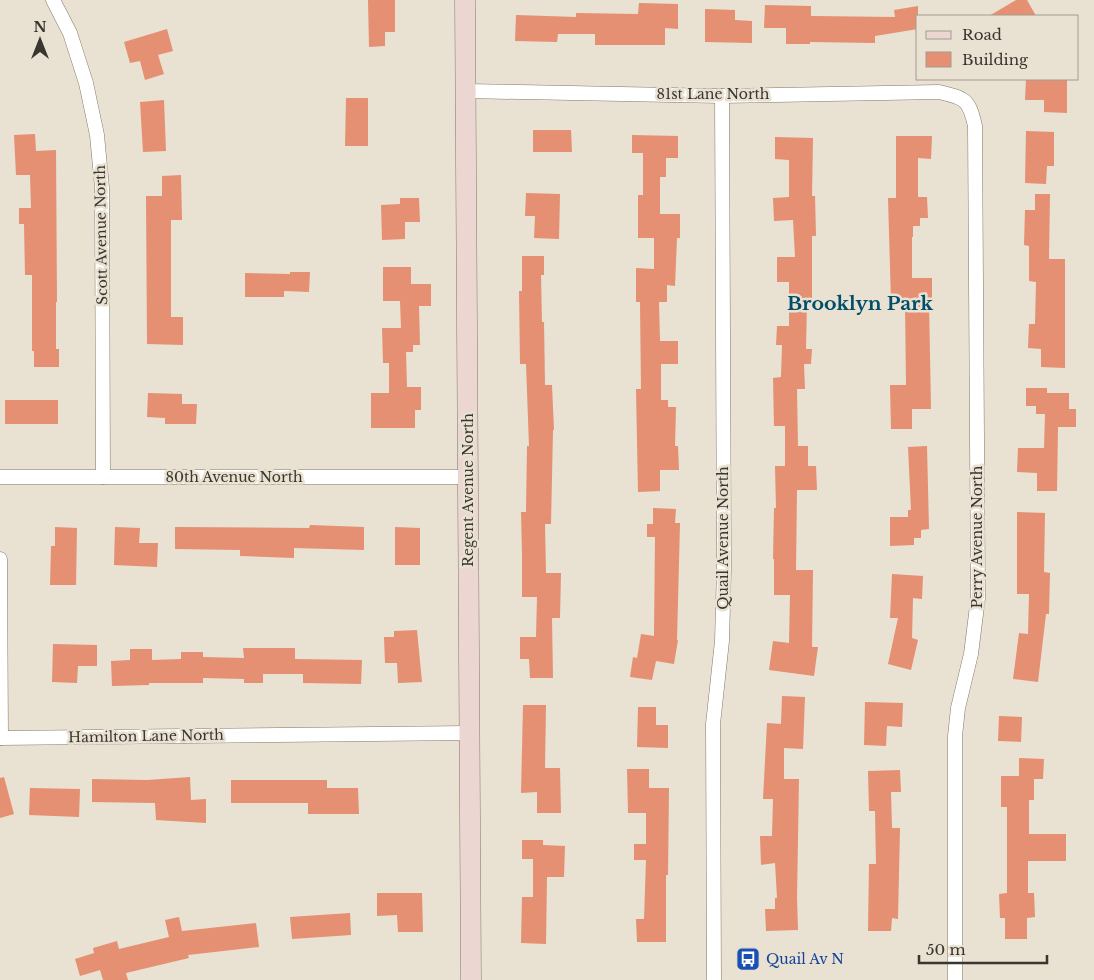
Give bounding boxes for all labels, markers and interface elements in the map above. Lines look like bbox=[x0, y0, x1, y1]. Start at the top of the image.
north arrow bbox=[15, 15, 65, 65]
legend bbox=[916, 15, 1079, 80]
text: N bbox=[33, 18, 47, 36]
text: Road bbox=[962, 25, 1002, 44]
text: Building bbox=[962, 50, 1029, 69]
street label: 81st Lane North bbox=[657, 85, 770, 103]
street label: Scott Avenue North bbox=[91, 164, 111, 305]
district label: Brooklyn Park bbox=[787, 292, 934, 315]
street label: Regent Avenue North bbox=[459, 413, 477, 567]
street label: Perry Avenue North bbox=[968, 465, 986, 608]
street label: Quail Avenue North bbox=[714, 466, 732, 610]
street label: 80th Avenue North bbox=[165, 468, 303, 486]
street label: Hamilton Lane North bbox=[68, 726, 224, 746]
scale bar bbox=[919, 932, 1046, 964]
text: 50 m bbox=[926, 940, 966, 959]
bus stop icon: Quail Av N bbox=[735, 946, 761, 972]
place label: Quail Av N bbox=[766, 950, 844, 968]

